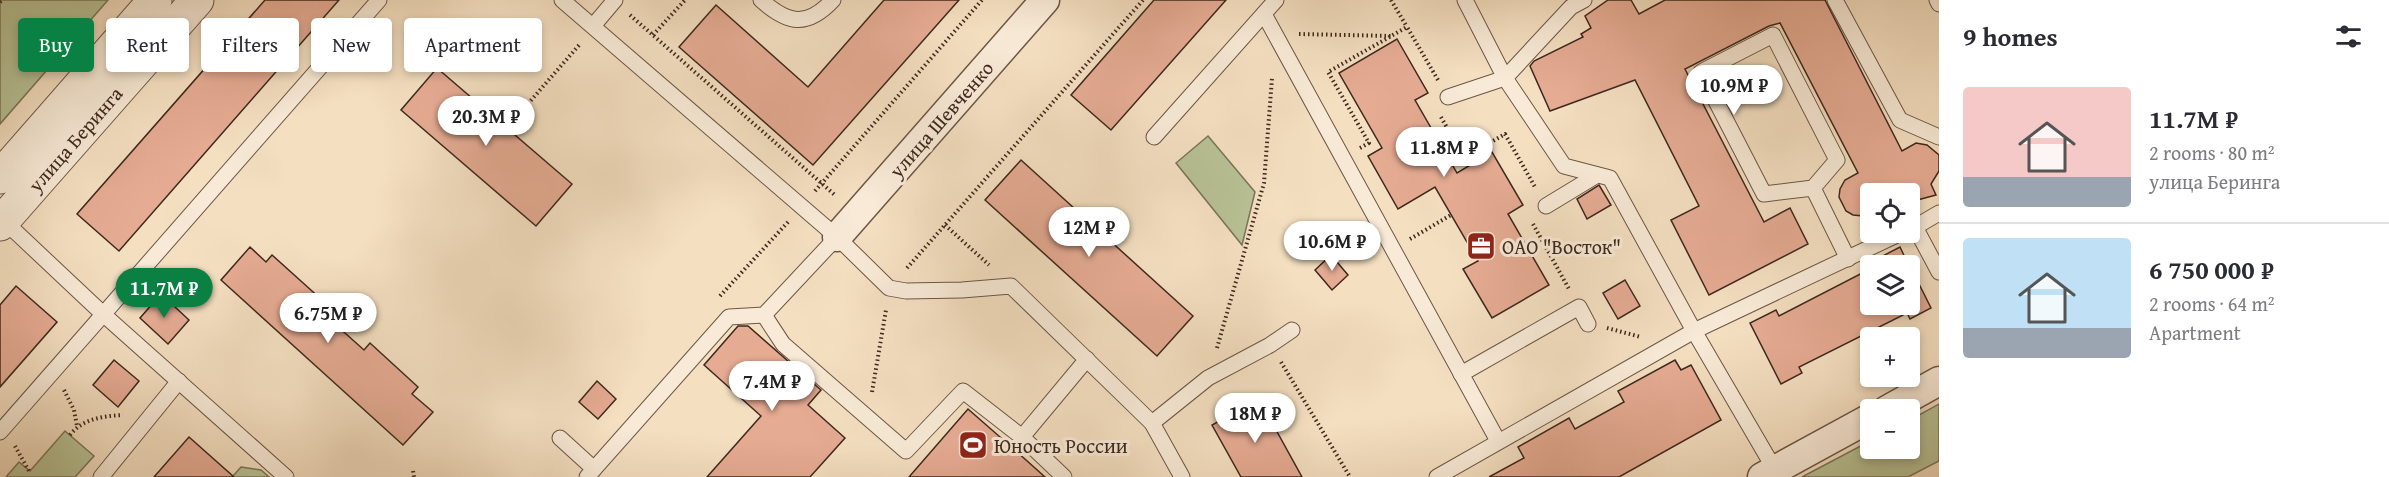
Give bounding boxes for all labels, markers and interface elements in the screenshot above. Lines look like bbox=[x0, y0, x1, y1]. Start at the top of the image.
text: 9 homes bbox=[1963, 17, 2058, 56]
chip: Buy bbox=[18, 18, 94, 72]
chip: Rent bbox=[106, 18, 189, 72]
chip: Filters bbox=[201, 18, 299, 72]
chip: New bbox=[311, 18, 392, 72]
chip: Apartment bbox=[404, 18, 542, 72]
icon: filters bbox=[2332, 20, 2365, 53]
street label: улица Шевченко bbox=[881, 54, 1000, 185]
pin: 10.9M ₽ bbox=[1679, 65, 1789, 116]
text: 10.9M ₽ bbox=[1700, 70, 1768, 99]
street label: улица Беринга bbox=[20, 80, 129, 199]
pin: 20.3M ₽ bbox=[431, 96, 541, 147]
text: 11.7M ₽ bbox=[2149, 99, 2238, 138]
text: 20.3M ₽ bbox=[452, 101, 520, 130]
icon: home bbox=[2011, 111, 2083, 183]
pin: 11.8M ₽ bbox=[1389, 127, 1499, 178]
text: 11.8M ₽ bbox=[1410, 132, 1478, 161]
text: 2 rooms · 80 m² bbox=[2149, 138, 2275, 167]
text: улица Беринга bbox=[2149, 167, 2280, 196]
map controls bbox=[1860, 183, 1920, 459]
button: locate bbox=[1860, 183, 1920, 243]
pin: 12M ₽ bbox=[1047, 207, 1131, 258]
text: 12M ₽ bbox=[1063, 212, 1115, 241]
pin: 10.6M ₽ bbox=[1277, 221, 1387, 272]
text: 10.6M ₽ bbox=[1298, 226, 1366, 255]
office icon: ОАО "Восток" bbox=[1465, 230, 1497, 262]
place label: ОАО "Восток" bbox=[1502, 232, 1621, 261]
text: 6 750 000 ₽ bbox=[2149, 250, 2274, 289]
button: layers bbox=[1860, 255, 1920, 315]
icon: home bbox=[2011, 262, 2083, 334]
pin: 11.7M ₽ bbox=[109, 268, 219, 319]
text: 11.7M ₽ bbox=[130, 273, 198, 302]
text: 2 rooms · 64 m² bbox=[2149, 289, 2275, 318]
pin: 6.75M ₽ bbox=[273, 293, 383, 344]
text: 6.75M ₽ bbox=[294, 298, 362, 327]
text: Apartment bbox=[2149, 318, 2241, 347]
button: + bbox=[1860, 327, 1920, 387]
pin: 7.4M ₽ bbox=[723, 361, 821, 412]
text: 7.4M ₽ bbox=[743, 366, 801, 395]
pin: 18M ₽ bbox=[1213, 393, 1297, 444]
text: 18M ₽ bbox=[1229, 398, 1281, 427]
button: − bbox=[1860, 399, 1920, 459]
sports icon: Юность России bbox=[957, 429, 989, 461]
place label: Юность России bbox=[994, 431, 1128, 460]

